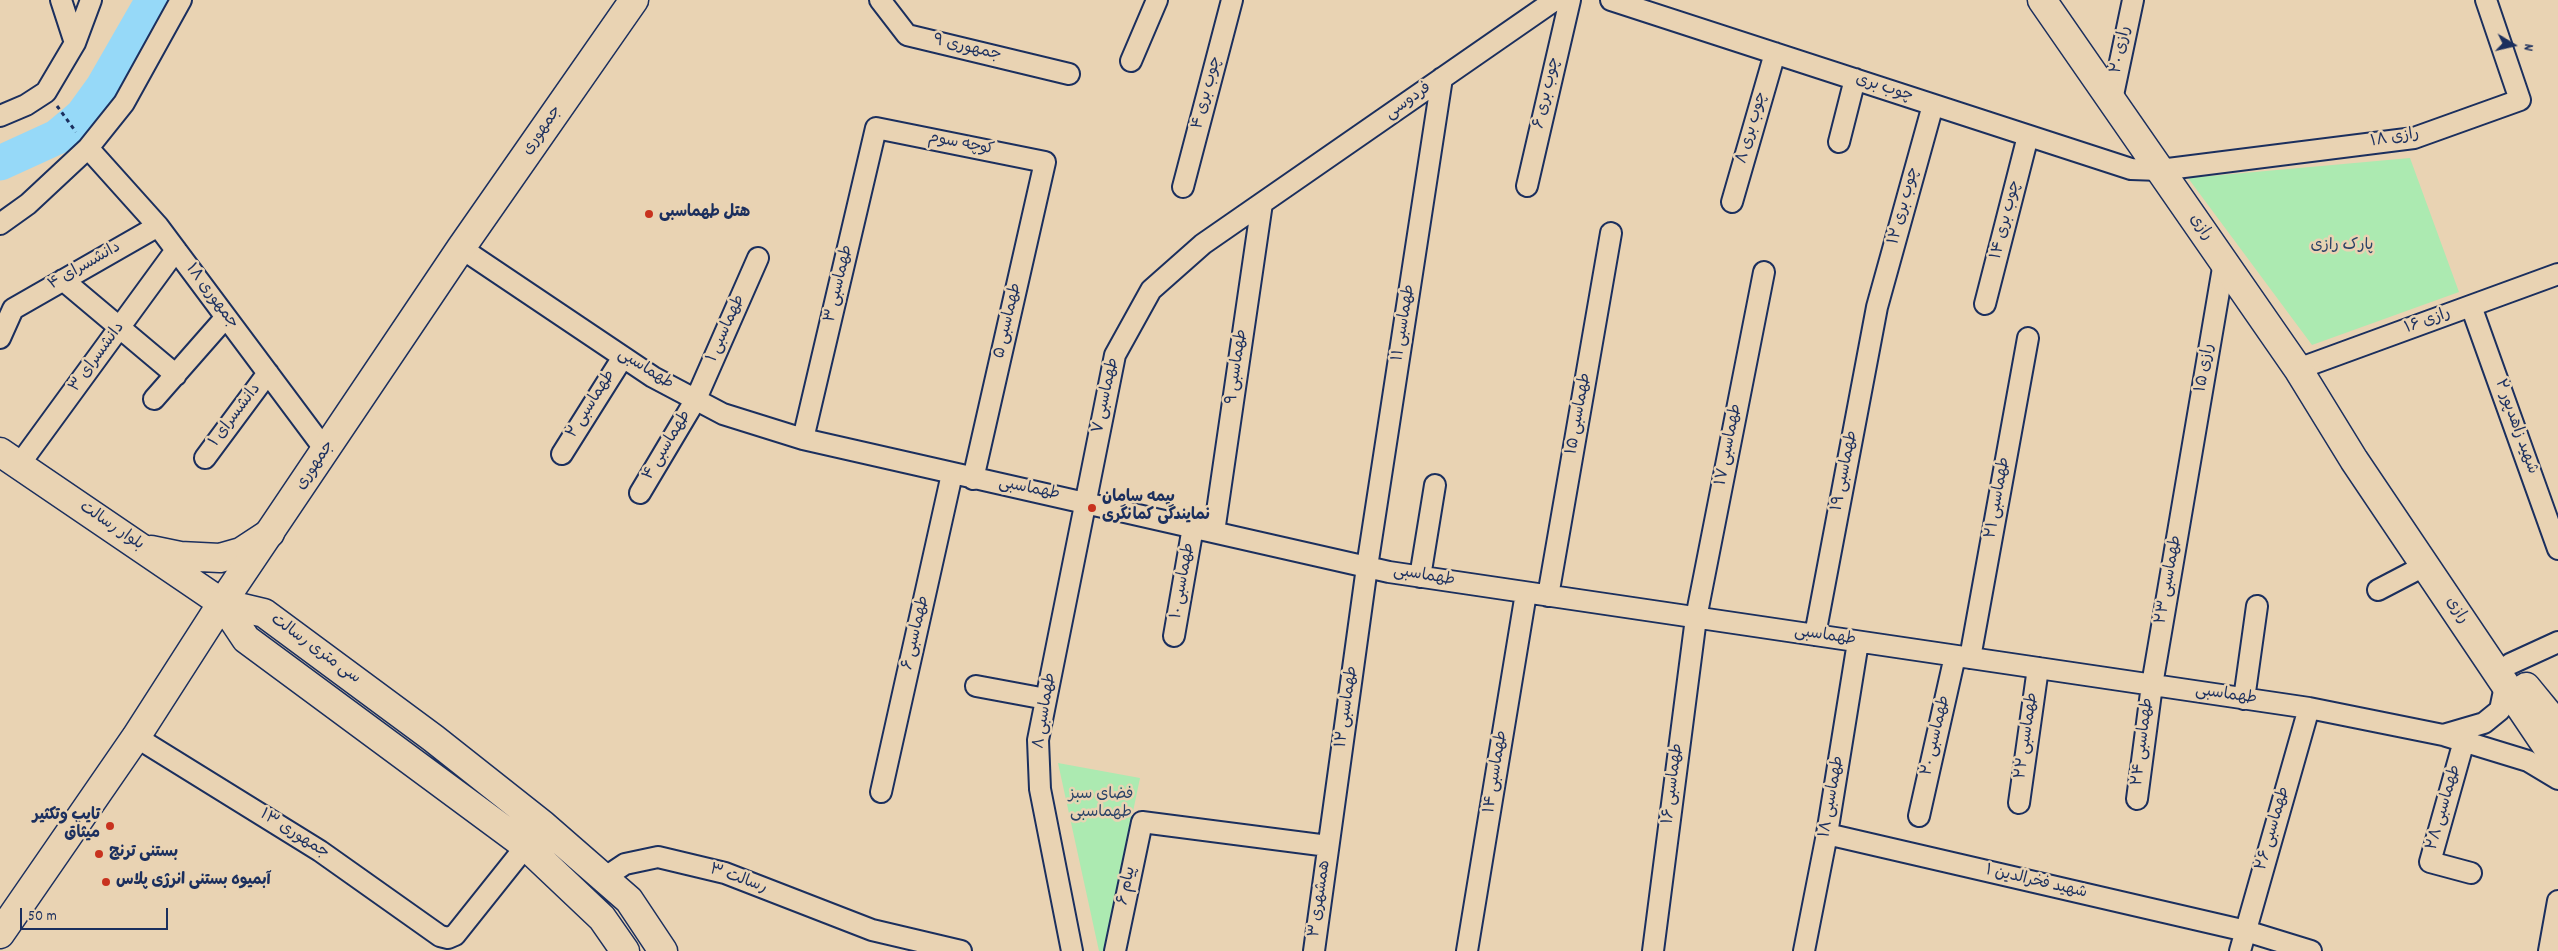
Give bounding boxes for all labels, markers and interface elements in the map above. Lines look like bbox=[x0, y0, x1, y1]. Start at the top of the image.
north arrow bbox=[2488, 20, 2538, 70]
street label: رازی ۲۰ bbox=[2108, 25, 2136, 75]
street label: ۹ جمهوری bbox=[931, 32, 1003, 66]
text: N bbox=[2517, 42, 2538, 52]
street label: ۴ چوب بری bbox=[1189, 54, 1227, 132]
street label: ۶ چوب بری bbox=[1530, 55, 1566, 131]
street label: چوب بری bbox=[1853, 71, 1915, 107]
street label: فردوسی bbox=[1382, 79, 1436, 125]
street label: ۸ چوب بری bbox=[1734, 90, 1772, 166]
street label: جمهوری bbox=[519, 103, 567, 159]
street label: رازی ۱۸ bbox=[2369, 125, 2421, 153]
street label: کوچه سوم bbox=[926, 129, 996, 161]
street label: ۱۲ چوب بری bbox=[1885, 165, 1925, 247]
street label: ۱۴ چوب بری bbox=[1988, 178, 2026, 262]
place label: هتل طهماسبی bbox=[659, 204, 750, 224]
marker: هتل طهماسبی bbox=[643, 208, 655, 220]
street label: رازی bbox=[2184, 211, 2216, 245]
park label: پارک رازی bbox=[2311, 237, 2373, 257]
street label: ۴ دانشسرای bbox=[45, 239, 125, 295]
street label: ۳ طهماسبی bbox=[822, 243, 858, 325]
street label: جمهوری ۱۸ bbox=[180, 261, 242, 333]
street label: ۵ طهماسبی bbox=[991, 281, 1027, 361]
street label: ۱۱ طهماسبی bbox=[1389, 283, 1421, 363]
street label: ۱ طهماسبی bbox=[704, 292, 750, 366]
street label: رازی ۱۶ bbox=[2402, 305, 2454, 339]
street label: ۳ دانشسرای bbox=[66, 319, 130, 397]
street label: ۹ طهماسبی bbox=[1223, 328, 1253, 406]
street label: ۱۵ رازی bbox=[2192, 342, 2220, 394]
street label: طهماسبی bbox=[614, 345, 676, 395]
street label: ۷ طهماسبی bbox=[1090, 356, 1124, 436]
street label: ۲ طهماسبی bbox=[564, 367, 620, 443]
street label: ۱۵ طهماسبی bbox=[1563, 372, 1597, 456]
street label: ۲ شهید زاهدپور bbox=[2489, 377, 2541, 477]
street label: ۱ دانشسرای bbox=[206, 381, 266, 451]
street label: ۱۷ طهماسبی bbox=[1713, 403, 1747, 487]
street label: ۴ طهماسبی bbox=[640, 408, 696, 484]
street label: ۱۹ طهماسبی bbox=[1829, 429, 1863, 513]
street label: جمهوری bbox=[292, 437, 340, 495]
street label: ۲۱ طهماسبی bbox=[1982, 456, 2016, 540]
street label: طهماسبی bbox=[997, 475, 1061, 505]
place label: بیمه سامان نمایندگی کمانگری bbox=[1102, 489, 1210, 527]
street label: بلوار رسالت bbox=[75, 498, 147, 556]
marker: بیمه سامان نمایندگی کمانگری bbox=[1086, 502, 1098, 514]
street label: ۲۳ طهماسبی bbox=[2153, 534, 2187, 626]
street label: ۱۰ طهماسبی bbox=[1168, 542, 1200, 620]
street label: طهماسبی bbox=[1392, 563, 1456, 591]
street label: ۶ طهماسبی bbox=[899, 594, 935, 672]
street label: رازی bbox=[2440, 594, 2472, 628]
street label: سی متری رسالت bbox=[266, 611, 364, 689]
street label: طهماسبی bbox=[1793, 623, 1857, 651]
street label: ۱۲ طهماسبی bbox=[1333, 665, 1363, 749]
street label: ۸ طهماسبی bbox=[1031, 672, 1061, 750]
street label: طهماسبی bbox=[2194, 682, 2258, 710]
street label: ۲۲ طهماسبی bbox=[2012, 691, 2044, 781]
street label: ۲۰ طهماسبی bbox=[1918, 694, 1956, 778]
street label: ۲۴ طهماسبی bbox=[2129, 697, 2159, 787]
street label: ۱۴ طهماسبی bbox=[1481, 729, 1513, 815]
street label: ۱۶ طهماسبی bbox=[1660, 743, 1688, 825]
street label: ۱۸ طهماسبی bbox=[1816, 755, 1850, 839]
street label: ۲۸ طهماسبی bbox=[2424, 763, 2466, 853]
street label: ۲۶ طهماسبی bbox=[2253, 785, 2295, 873]
park label: فضای سبز طهماسبی bbox=[1069, 786, 1133, 824]
street label: ۱۳ جمهوری bbox=[256, 806, 332, 864]
place label: تایپ وتکثیر میثاق bbox=[33, 807, 100, 845]
marker: تایپ وتکثیر میثاق bbox=[104, 820, 116, 832]
place label: بستنی ترنج bbox=[109, 844, 178, 864]
marker: بستنی ترنج bbox=[93, 848, 105, 860]
street label: ۳ همشهری bbox=[1306, 859, 1336, 939]
street label: ۳ رسالت bbox=[707, 861, 769, 899]
street label: ۱ شهید فخرالدین bbox=[1983, 862, 2089, 904]
street label: ۶ پیام bbox=[1115, 865, 1141, 907]
place label: آبمیوه بستنی انرژی پلاس bbox=[116, 872, 271, 892]
marker: آبمیوه بستنی انرژی پلاس bbox=[100, 876, 112, 888]
scale bar bbox=[22, 898, 170, 930]
text: 50 m bbox=[28, 906, 57, 928]

